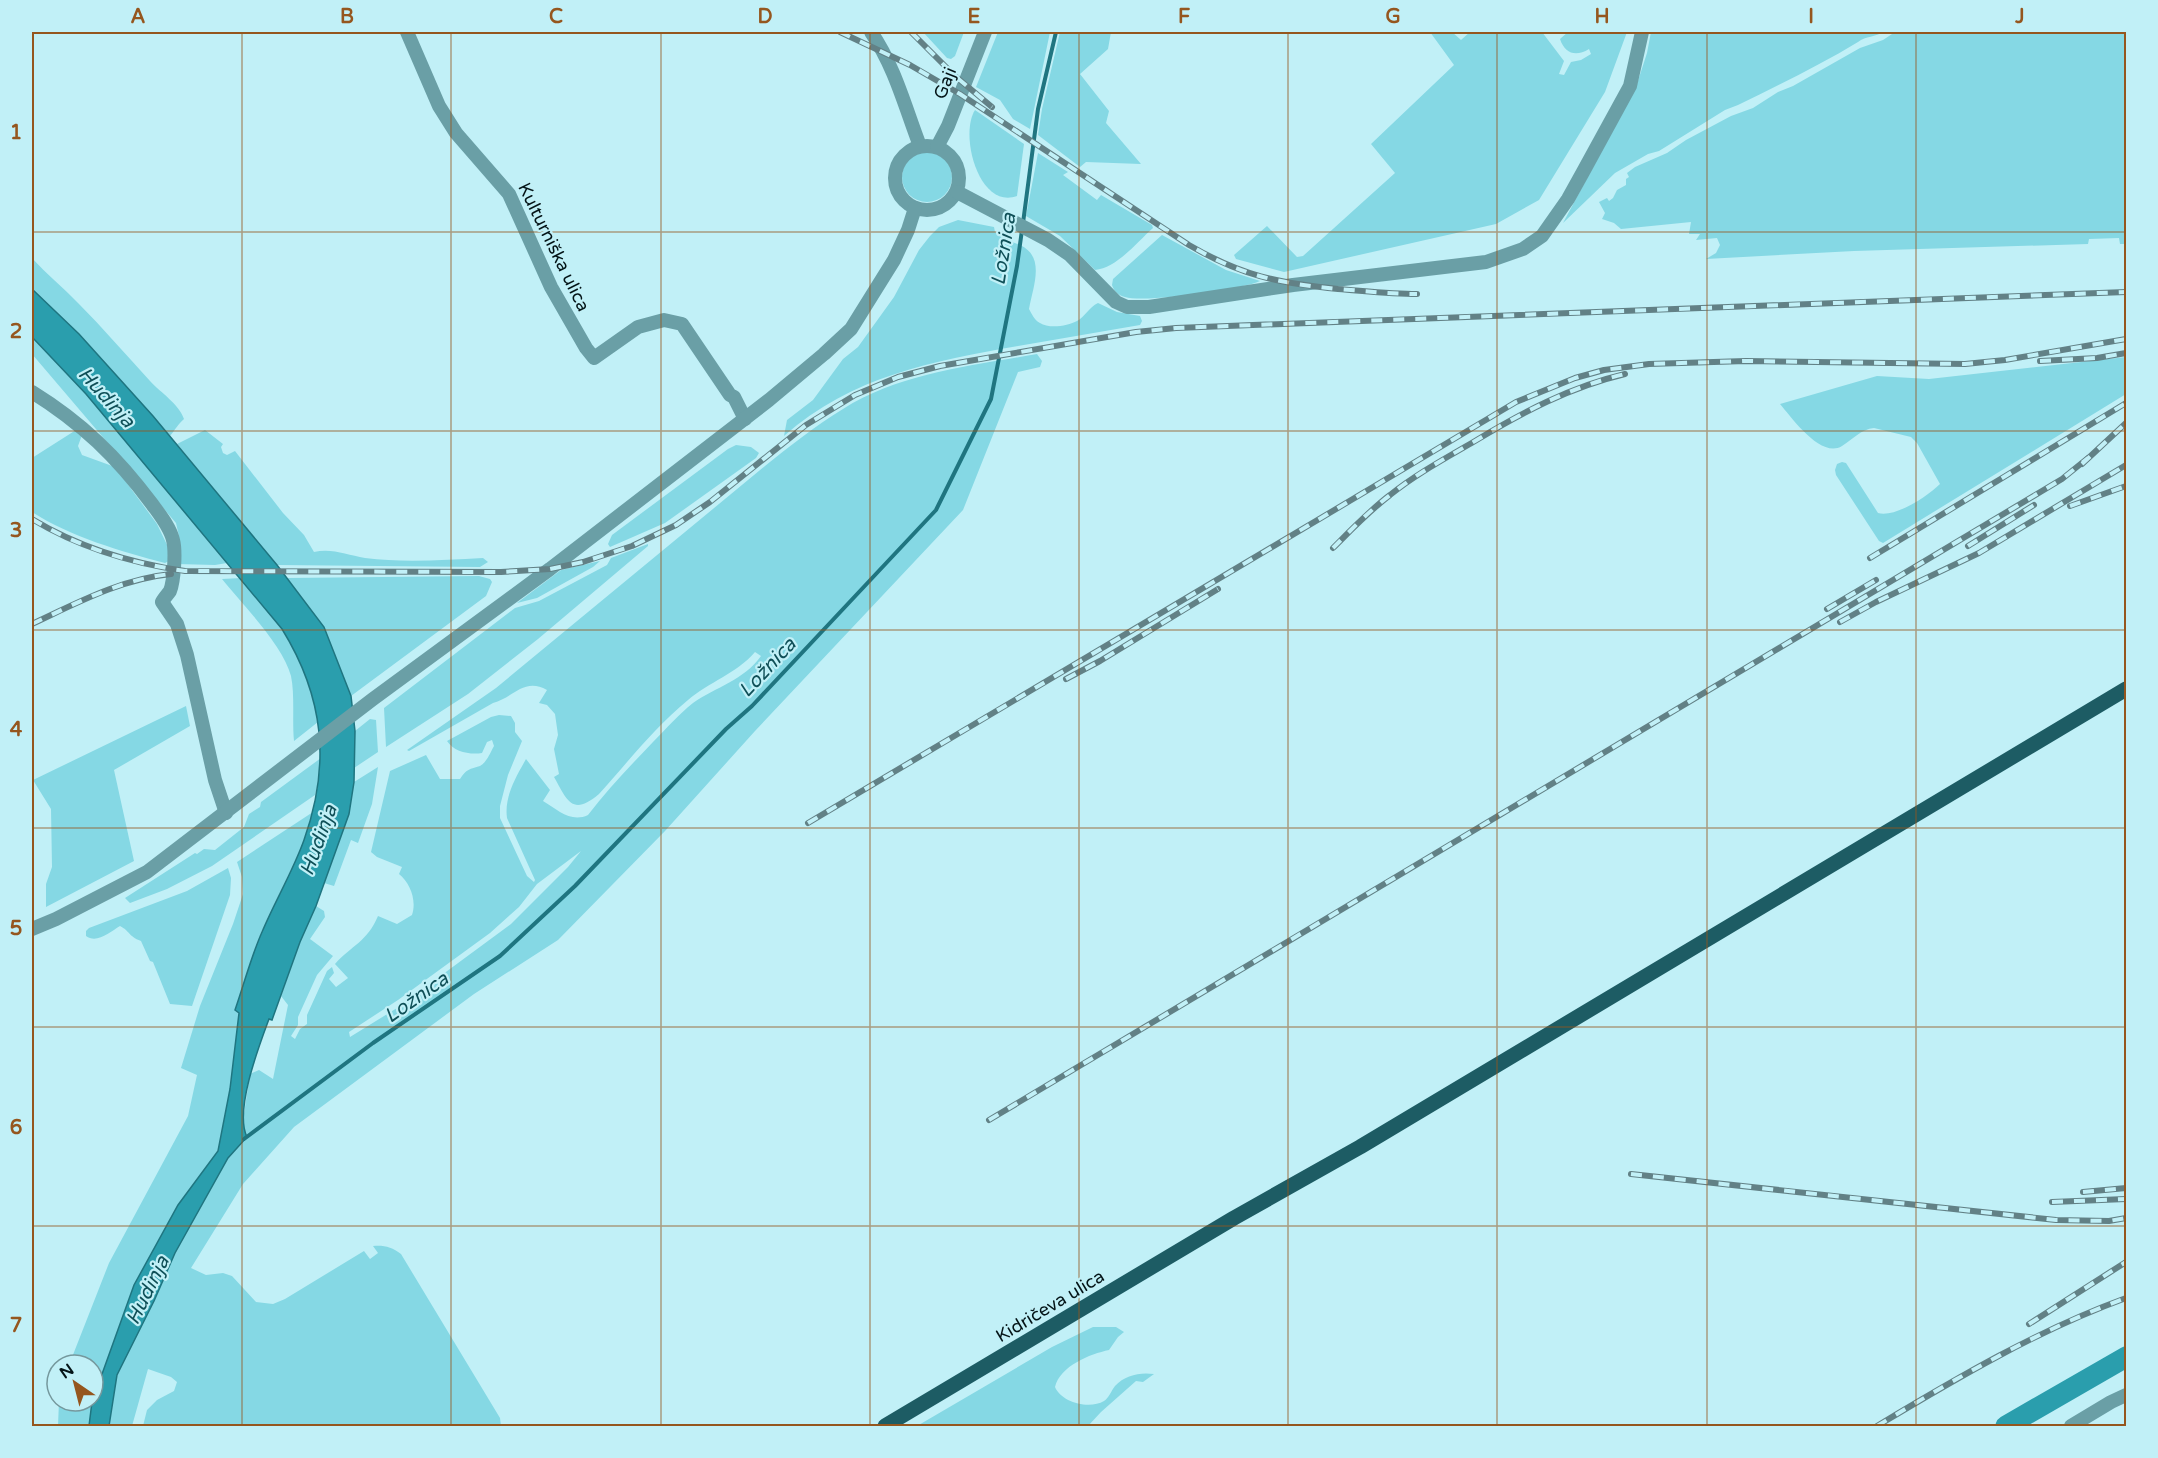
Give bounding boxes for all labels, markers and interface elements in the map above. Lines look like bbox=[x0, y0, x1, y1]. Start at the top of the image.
text: A bbox=[131, 5, 146, 29]
text: B bbox=[340, 5, 354, 29]
text: C bbox=[549, 5, 563, 29]
text: D bbox=[757, 5, 773, 29]
text: E bbox=[968, 5, 981, 29]
text: F bbox=[1178, 5, 1190, 29]
text: G bbox=[1385, 5, 1401, 29]
text: H bbox=[1594, 5, 1610, 29]
text: I bbox=[1808, 5, 1814, 29]
text: J bbox=[2014, 5, 2025, 29]
street label: Gaji bbox=[929, 64, 961, 102]
text: 1 bbox=[10, 121, 22, 145]
street label: Kulturniška ulica bbox=[513, 179, 595, 315]
water label: Ložnica bbox=[986, 211, 1022, 287]
text: 2 bbox=[10, 320, 22, 344]
water label: Hudinja bbox=[73, 362, 140, 433]
text: 3 bbox=[10, 519, 22, 543]
water label: Ložnica bbox=[734, 632, 802, 702]
text: 4 bbox=[10, 718, 23, 742]
water label: Hudinja bbox=[295, 801, 343, 879]
text: 5 bbox=[10, 917, 22, 941]
water label: Ložnica bbox=[380, 967, 454, 1028]
text: 6 bbox=[10, 1116, 22, 1140]
water label: Hudinja bbox=[121, 1252, 175, 1329]
street label: Kidričeva ulica bbox=[992, 1265, 1108, 1347]
text: 7 bbox=[10, 1314, 22, 1338]
north arrow bbox=[45, 1353, 105, 1413]
text: N bbox=[56, 1360, 78, 1383]

